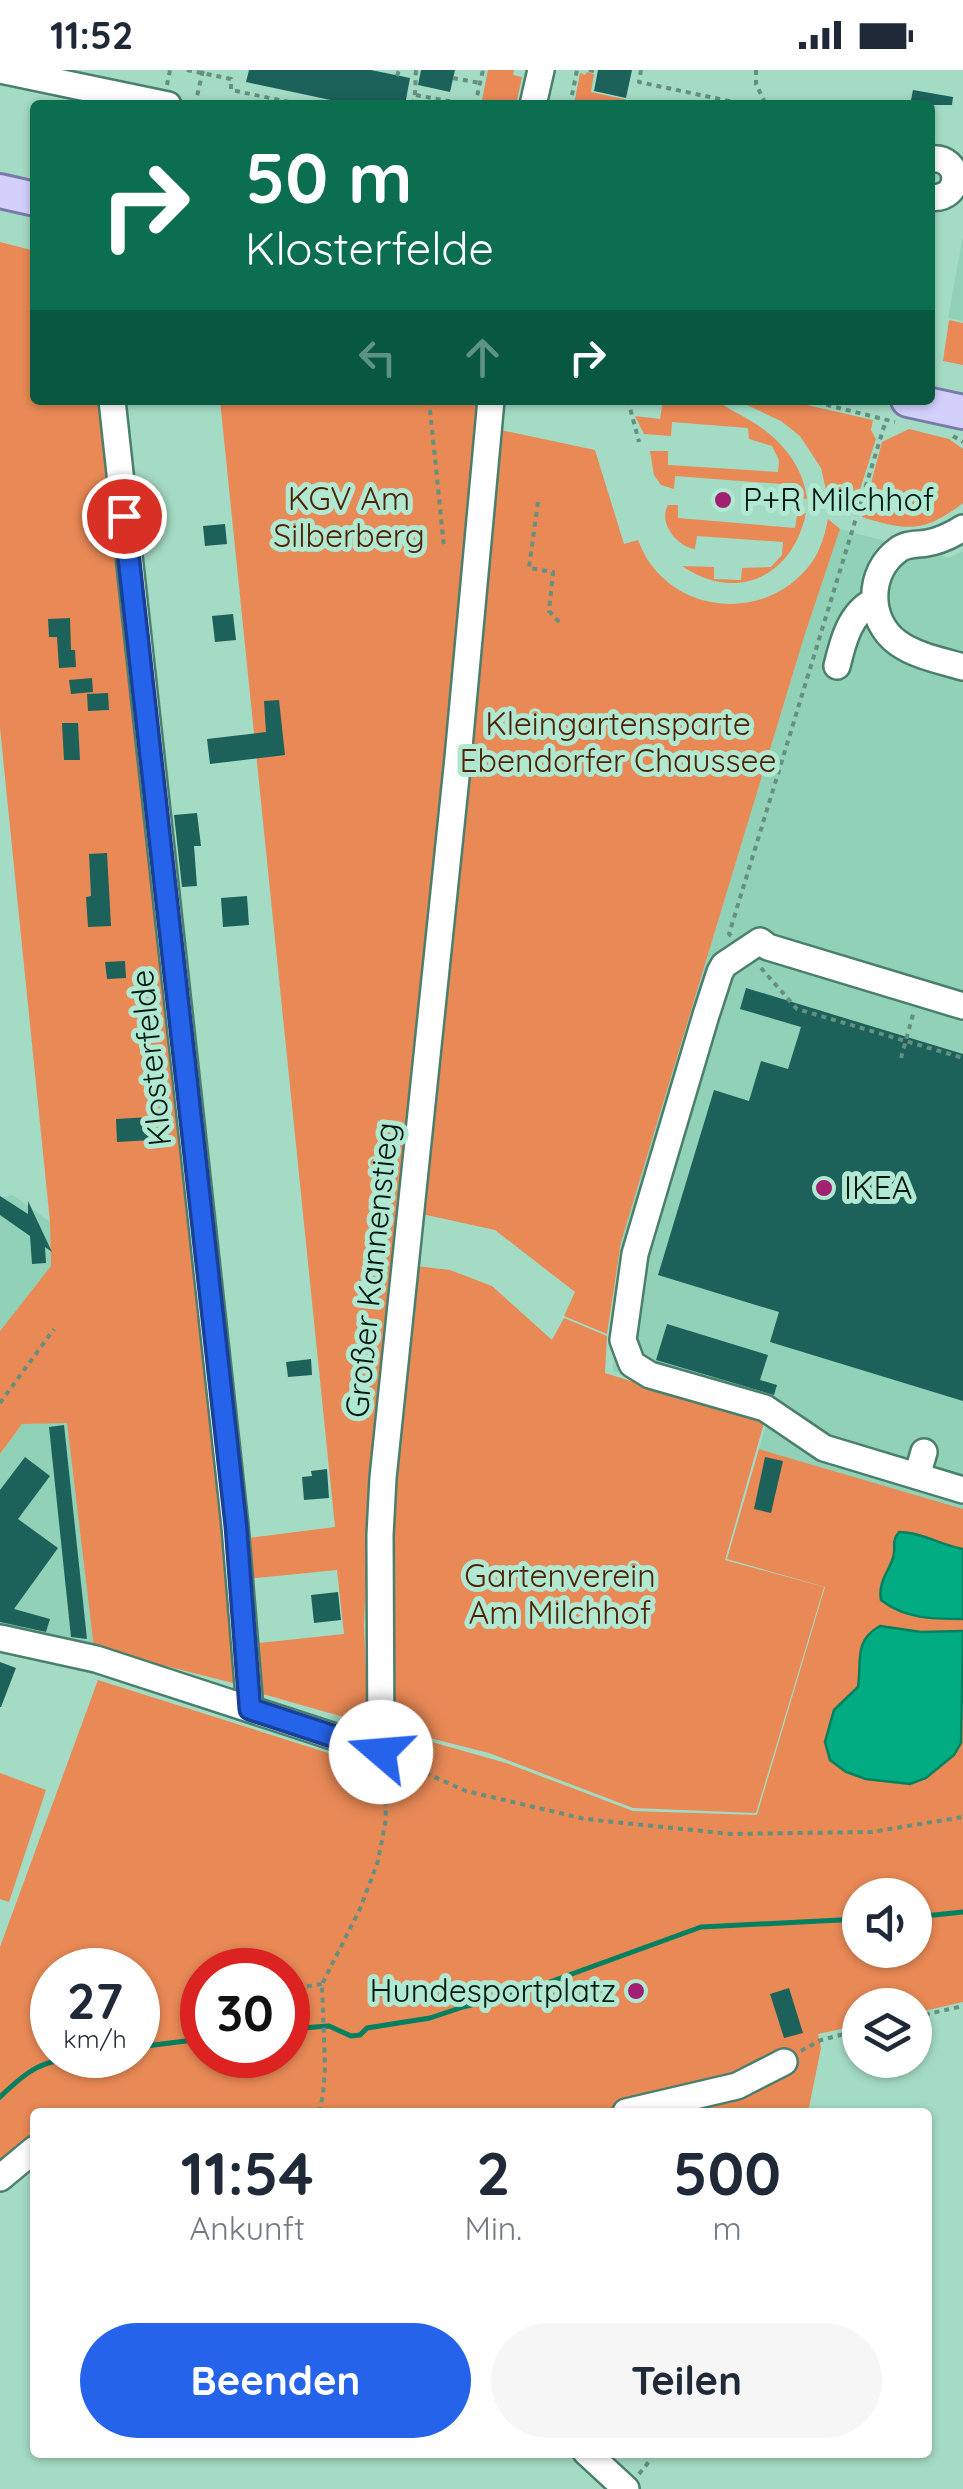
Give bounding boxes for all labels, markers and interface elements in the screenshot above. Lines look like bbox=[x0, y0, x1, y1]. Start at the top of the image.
text: 11:52 bbox=[50, 11, 133, 59]
text: 50 m bbox=[245, 133, 412, 221]
icon: right bbox=[80, 140, 210, 270]
text: Klosterfelde bbox=[245, 220, 494, 276]
icon: left bbox=[350, 330, 405, 385]
icon: ahead bbox=[455, 330, 510, 385]
icon: right bbox=[560, 330, 615, 385]
pin bbox=[82, 474, 167, 559]
park label: KGV Am Silberberg bbox=[273, 478, 425, 555]
place label: P+R Milchhof bbox=[743, 479, 934, 519]
icon: arrive bbox=[97, 489, 152, 544]
marker: P+R Milchhof bbox=[712, 489, 734, 511]
park label: Kleingartensparte Ebendorfer Chaussee bbox=[459, 703, 777, 780]
street label: Klosterfelde bbox=[121, 968, 179, 1148]
street label: Großer Kannenstieg bbox=[336, 1120, 406, 1420]
place label: IKEA bbox=[844, 1167, 912, 1207]
marker: IKEA bbox=[813, 1177, 835, 1199]
park label: Gartenverein Am Milchhof bbox=[464, 1555, 656, 1632]
position arrow bbox=[329, 1700, 433, 1804]
map controls bbox=[842, 1878, 932, 2078]
button: sound bbox=[842, 1878, 932, 1968]
speed limit sign: 30 bbox=[180, 1948, 310, 2078]
text: 27 bbox=[67, 1969, 123, 2032]
place label: Hundesportplatz bbox=[370, 1970, 616, 2010]
marker: Hundesportplatz bbox=[625, 1980, 647, 2002]
button: layers bbox=[842, 1988, 932, 2078]
text: km/h bbox=[63, 2023, 127, 2054]
text: 11:54 bbox=[181, 2135, 314, 2210]
text: 2 bbox=[476, 2135, 510, 2210]
text: 500 bbox=[673, 2135, 781, 2210]
text: Ankunft bbox=[190, 2208, 305, 2248]
text: Min. bbox=[465, 2208, 522, 2248]
text: m bbox=[712, 2208, 742, 2248]
button: Beenden bbox=[80, 2323, 471, 2438]
button: Teilen bbox=[491, 2323, 882, 2438]

